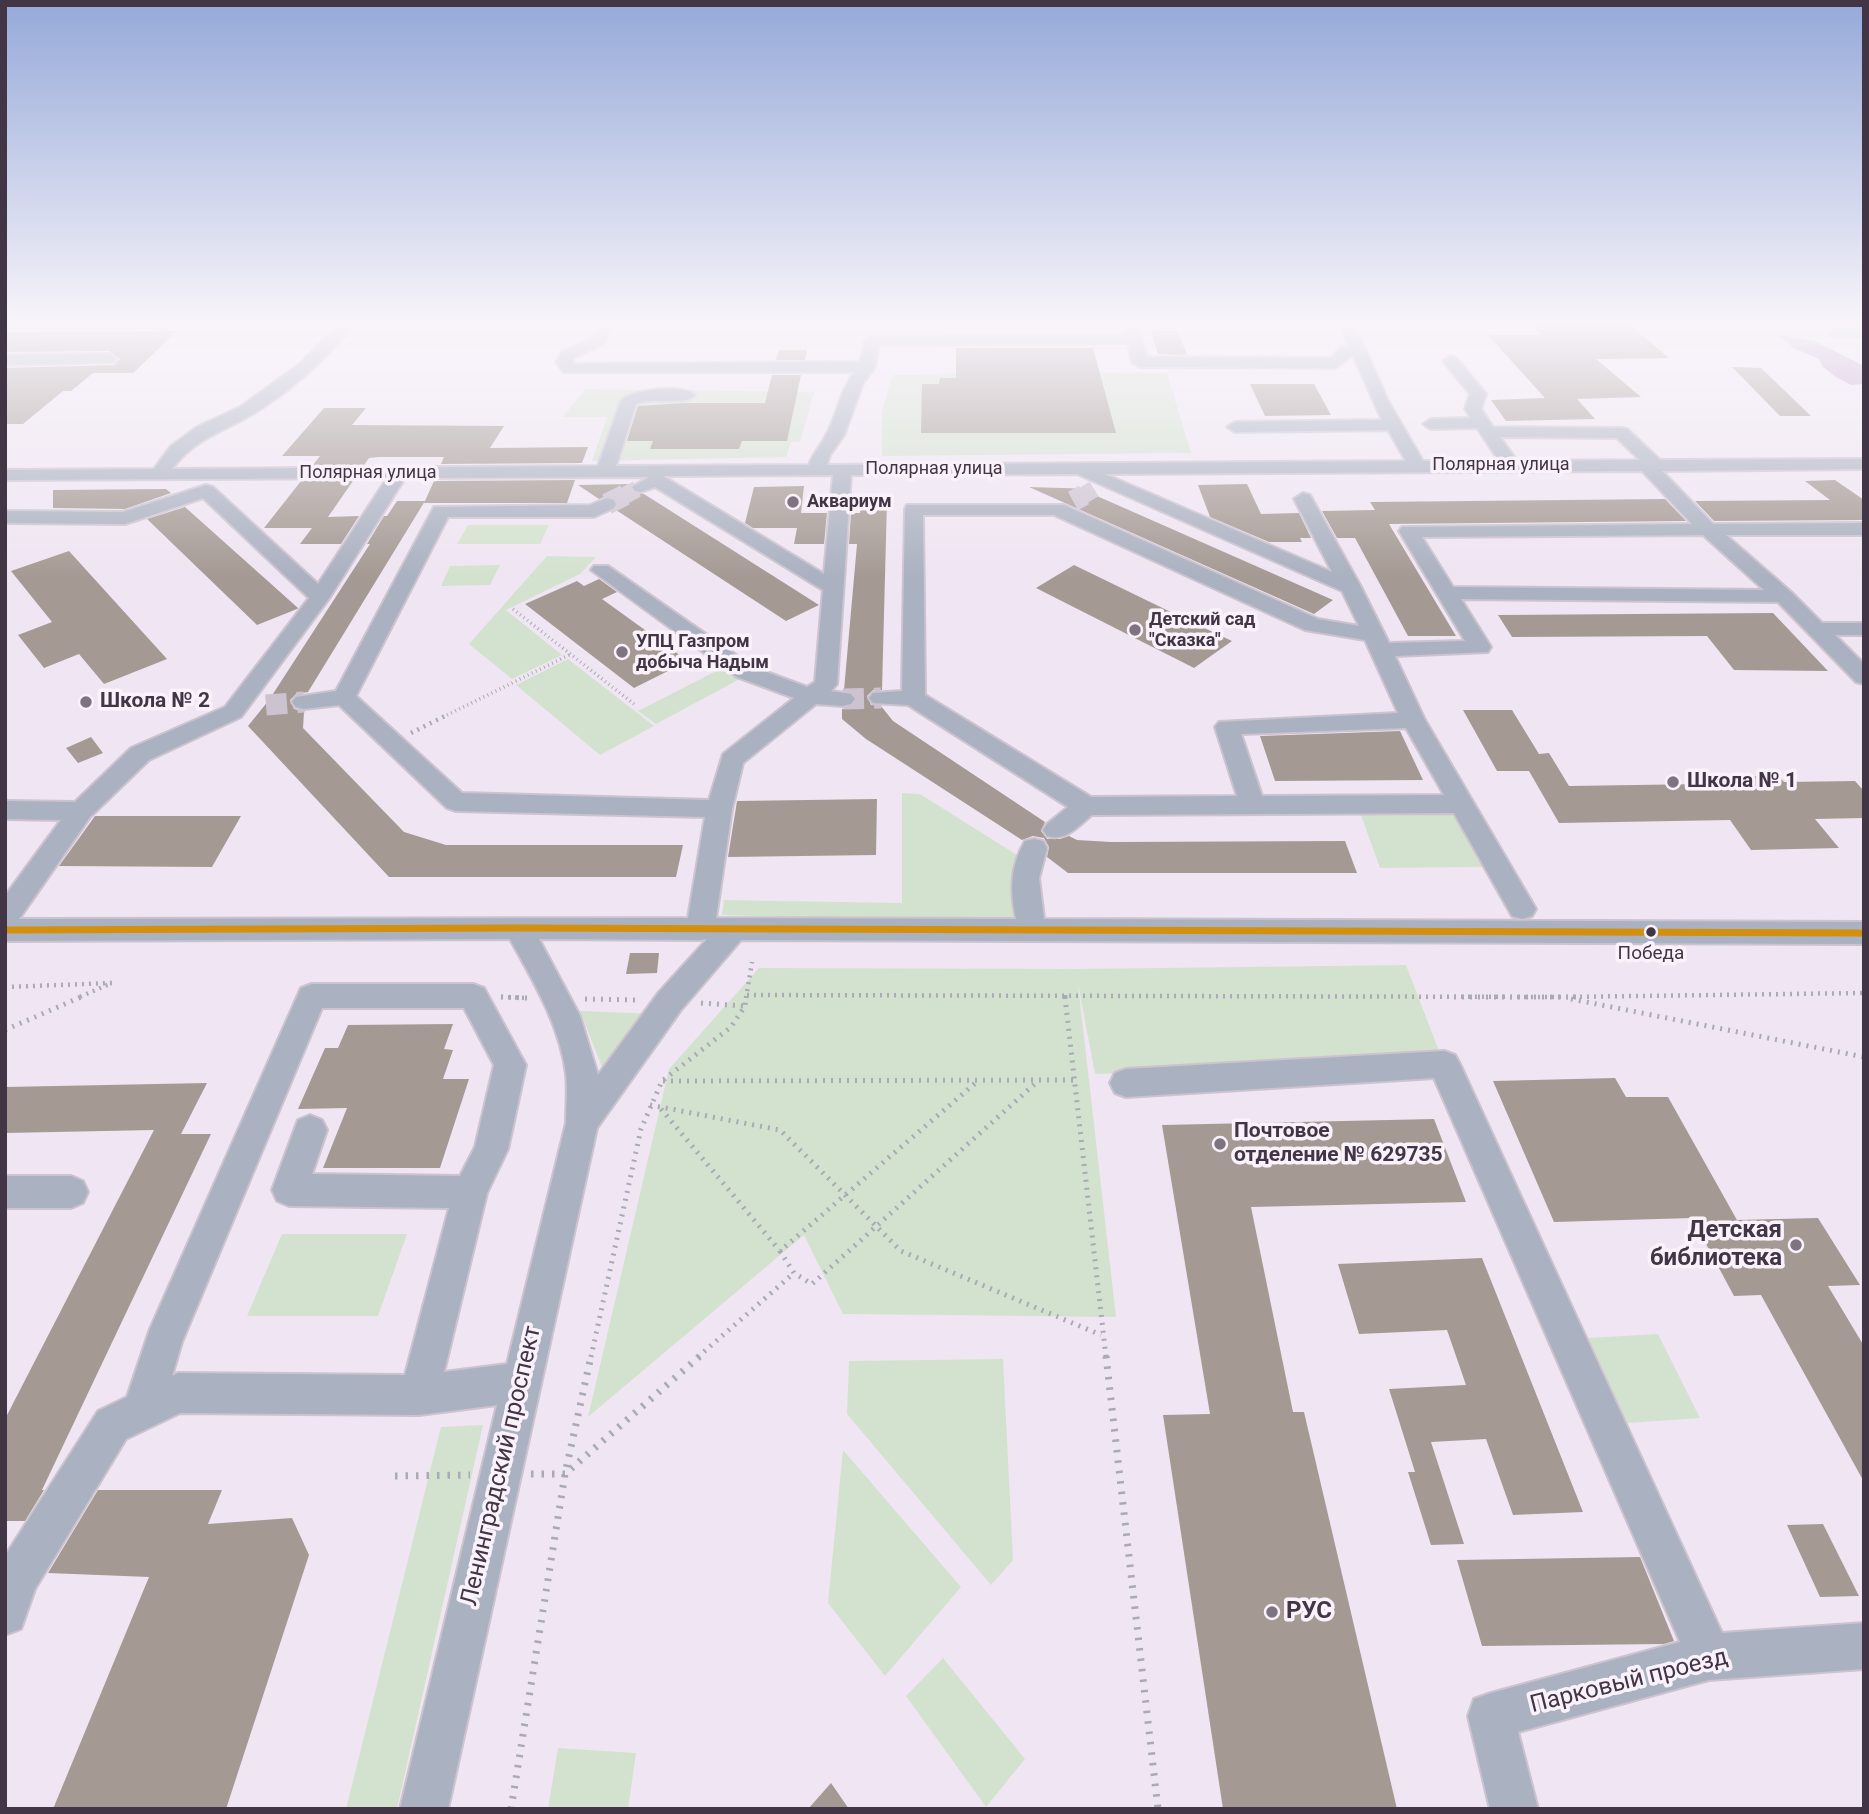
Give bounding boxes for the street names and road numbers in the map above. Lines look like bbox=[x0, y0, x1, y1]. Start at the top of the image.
street label: Полярная улица bbox=[1432, 454, 1570, 476]
street label: Полярная улица bbox=[865, 458, 1003, 480]
street label: Полярная улица bbox=[299, 462, 437, 484]
street label: Ленинградский проспект bbox=[456, 1323, 548, 1609]
street label: Парковый проезд bbox=[1527, 1644, 1731, 1720]

